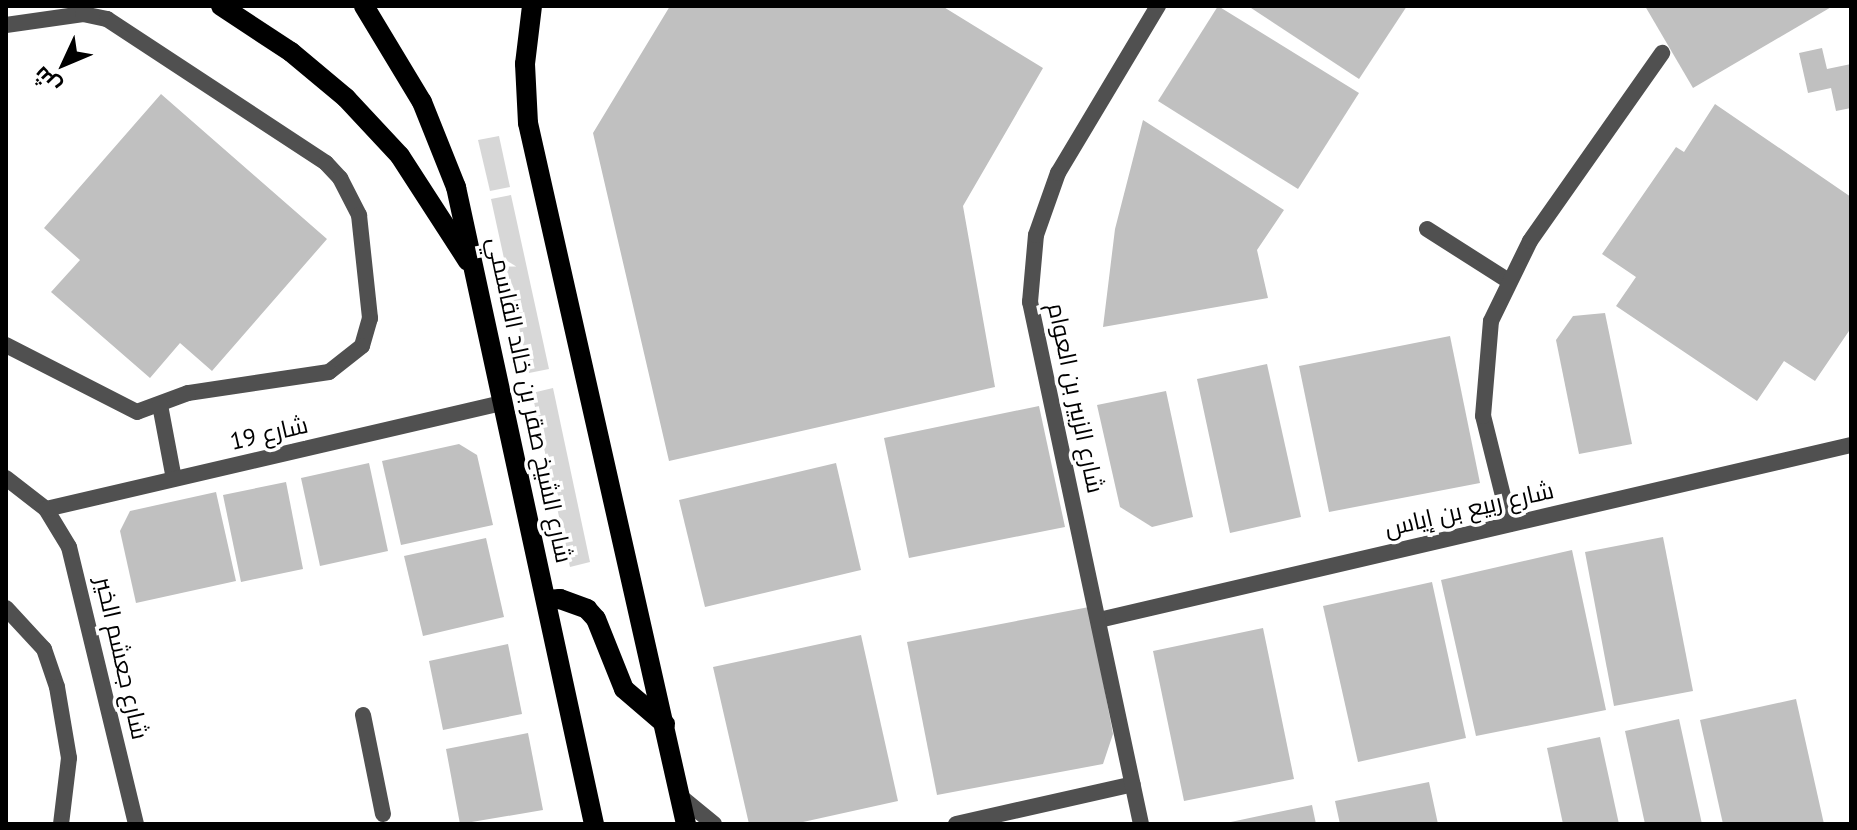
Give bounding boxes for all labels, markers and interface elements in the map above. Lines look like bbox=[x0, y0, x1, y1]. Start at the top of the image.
north arrow bbox=[24, 24, 104, 104]
text: ش bbox=[27, 61, 67, 101]
street label: شارع الشيخ صقر بن خالد القاسمي bbox=[481, 234, 579, 566]
street label: شارع الزبير بن العوام bbox=[1042, 300, 1110, 496]
street label: شارع 19 bbox=[227, 410, 311, 456]
street label: شارع ربيع بن إياس bbox=[1382, 476, 1556, 542]
street label: شارع جعشم الخير bbox=[89, 574, 155, 742]

